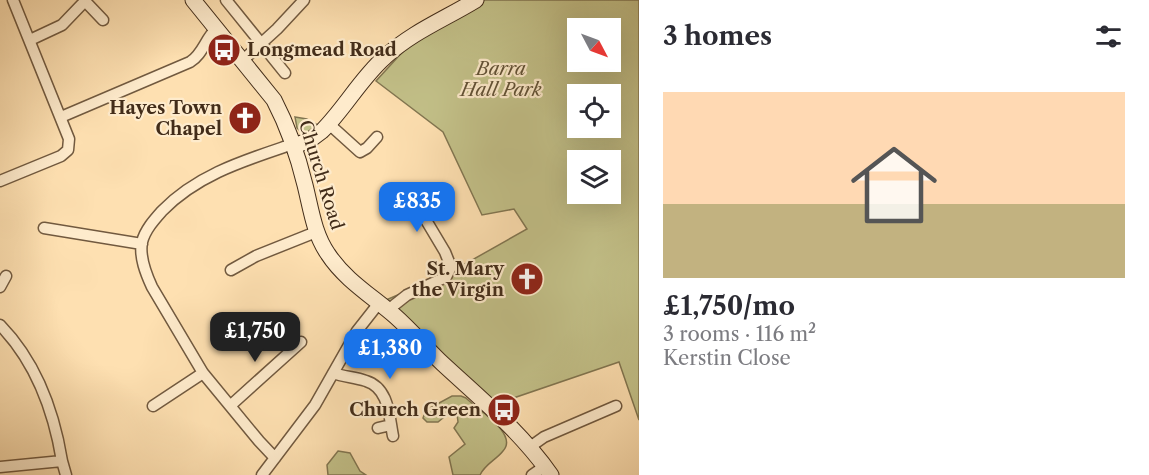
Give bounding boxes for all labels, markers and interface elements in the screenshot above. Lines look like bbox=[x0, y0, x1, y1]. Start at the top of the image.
north arrow bbox=[567, 18, 621, 72]
map controls bbox=[567, 18, 621, 204]
text: 3 homes bbox=[663, 20, 772, 52]
icon: filters bbox=[1092, 20, 1125, 53]
bus stop icon: Longmead Road bbox=[206, 32, 242, 68]
place label: Longmead Road bbox=[247, 39, 397, 61]
park label: Barra Hall Park bbox=[458, 58, 542, 101]
button: locate bbox=[567, 84, 621, 138]
place label: Hayes Town Chapel bbox=[109, 97, 223, 140]
church icon: Hayes Town Chapel bbox=[227, 100, 263, 136]
street label: Church Road bbox=[294, 117, 348, 233]
icon: home bbox=[840, 131, 948, 239]
button: layers bbox=[567, 150, 621, 204]
pin: £835 bbox=[381, 182, 453, 233]
text: £835 bbox=[393, 189, 441, 213]
place label: St. Mary the Virgin bbox=[412, 258, 505, 301]
church icon: St. Mary the Virgin bbox=[509, 261, 545, 297]
text: £1,750/mo bbox=[663, 290, 795, 322]
pin: £1,750 bbox=[206, 312, 304, 363]
text: £1,750 bbox=[224, 319, 286, 343]
text: 3 rooms · 116 m² bbox=[663, 322, 816, 346]
pin: £1,380 bbox=[341, 329, 439, 380]
text: £1,380 bbox=[358, 336, 422, 360]
text: Kerstin Close bbox=[663, 346, 791, 370]
bus stop icon: Church Green bbox=[486, 392, 522, 428]
place label: Church Green bbox=[349, 399, 482, 421]

